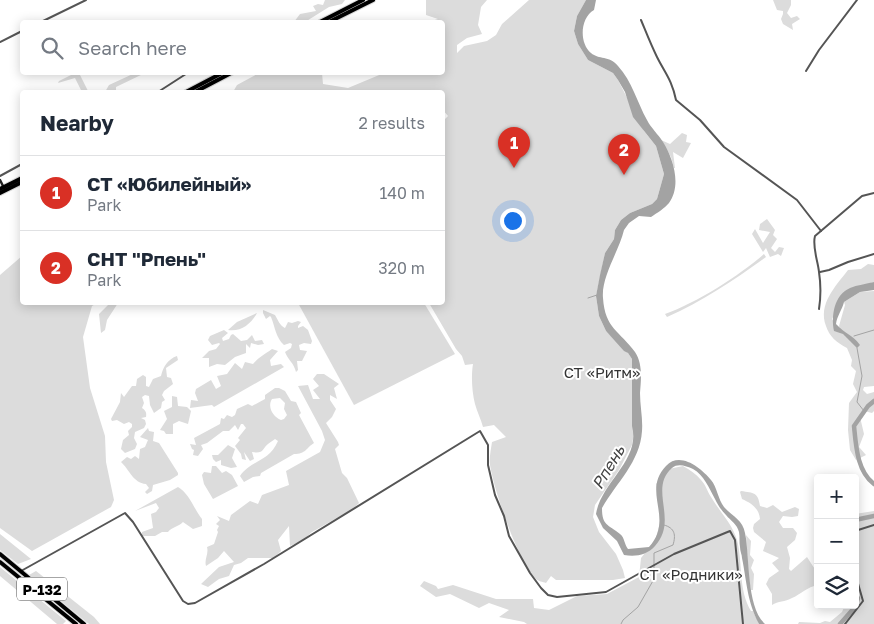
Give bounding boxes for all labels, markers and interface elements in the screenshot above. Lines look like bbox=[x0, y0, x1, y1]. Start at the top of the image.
search box bbox=[20, 20, 445, 75]
icon: search bbox=[38, 34, 66, 62]
text: Search here bbox=[78, 36, 187, 59]
text: Nearby bbox=[40, 110, 114, 136]
text: 2 results bbox=[359, 113, 425, 133]
pin: 1 bbox=[498, 127, 530, 168]
pin: 2 bbox=[608, 134, 640, 175]
text: СТ «Юбилейный» bbox=[87, 172, 251, 195]
text: 1 bbox=[52, 183, 60, 203]
text: 140 m bbox=[379, 183, 425, 203]
text: Park bbox=[87, 195, 122, 215]
your location bbox=[500, 208, 526, 234]
text: СНТ "Рпень" bbox=[87, 247, 206, 270]
text: 2 bbox=[51, 258, 61, 278]
text: 320 m bbox=[378, 258, 425, 278]
text: Park bbox=[87, 270, 122, 290]
park label: СТ «Ритм» bbox=[564, 363, 640, 381]
water label: Рпень bbox=[587, 441, 629, 493]
map controls bbox=[814, 474, 859, 609]
button: + bbox=[814, 474, 859, 519]
button: − bbox=[814, 519, 859, 564]
button: layers bbox=[814, 564, 859, 609]
park label: СТ «Родники» bbox=[639, 565, 743, 583]
road number: Р-132 bbox=[17, 578, 67, 600]

